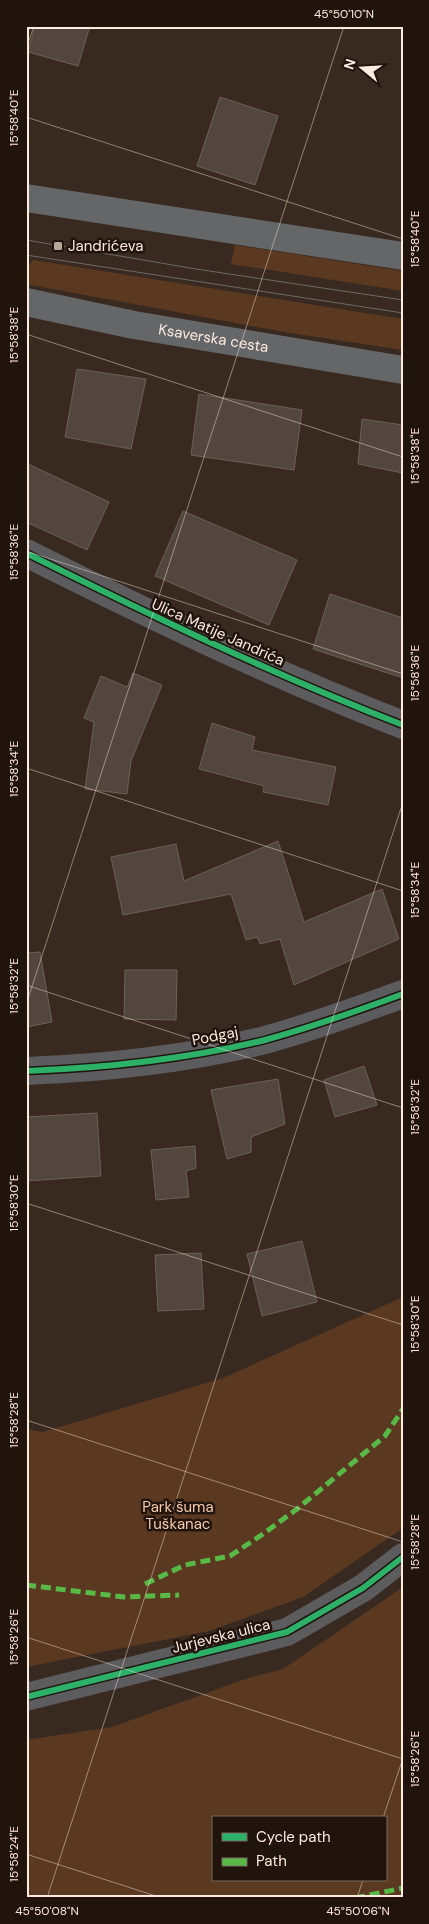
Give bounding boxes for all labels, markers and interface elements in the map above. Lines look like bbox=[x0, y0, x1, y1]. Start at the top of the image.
text: 45°50'10"N bbox=[314, 6, 374, 22]
north arrow bbox=[336, 42, 386, 92]
text: N bbox=[339, 56, 360, 72]
text: 15°58'40"E bbox=[6, 89, 22, 146]
text: 15°58'40"E bbox=[407, 210, 423, 267]
place label: Jandrićeva bbox=[68, 236, 143, 256]
marker: Jandrićeva bbox=[52, 240, 64, 252]
text: 15°58'38"E bbox=[6, 307, 22, 363]
street label: Ksaverska cesta bbox=[157, 319, 270, 357]
text: 15°58'38"E bbox=[407, 428, 423, 484]
text: 15°58'36"E bbox=[6, 523, 22, 580]
street label: Ulica Matije Jandrića bbox=[148, 594, 288, 670]
text: 15°58'36"E bbox=[407, 644, 423, 701]
text: 15°58'34"E bbox=[6, 741, 22, 797]
text: 15°58'34"E bbox=[407, 862, 423, 918]
text: 15°58'32"E bbox=[6, 958, 22, 1014]
street label: Podgaj bbox=[190, 1022, 240, 1050]
text: 15°58'32"E bbox=[407, 1079, 423, 1135]
text: 15°58'30"E bbox=[6, 1174, 22, 1232]
text: 15°58'30"E bbox=[407, 1295, 423, 1353]
text: 15°58'28"E bbox=[6, 1392, 22, 1448]
park label: Park šuma Tuškanac bbox=[142, 1497, 214, 1534]
text: 15°58'28"E bbox=[407, 1514, 423, 1570]
text: 15°58'26"E bbox=[6, 1609, 22, 1665]
street label: Jurjevska ulica bbox=[170, 1614, 272, 1658]
text: 15°58'26"E bbox=[407, 1731, 423, 1787]
legend bbox=[212, 1816, 386, 1882]
text: 15°58'24"E bbox=[6, 1826, 22, 1882]
text: Cycle path bbox=[256, 1827, 331, 1847]
text: Path bbox=[256, 1851, 287, 1871]
text: 45°50'08"N bbox=[15, 1903, 79, 1919]
text: 45°50'06"N bbox=[326, 1903, 390, 1919]

